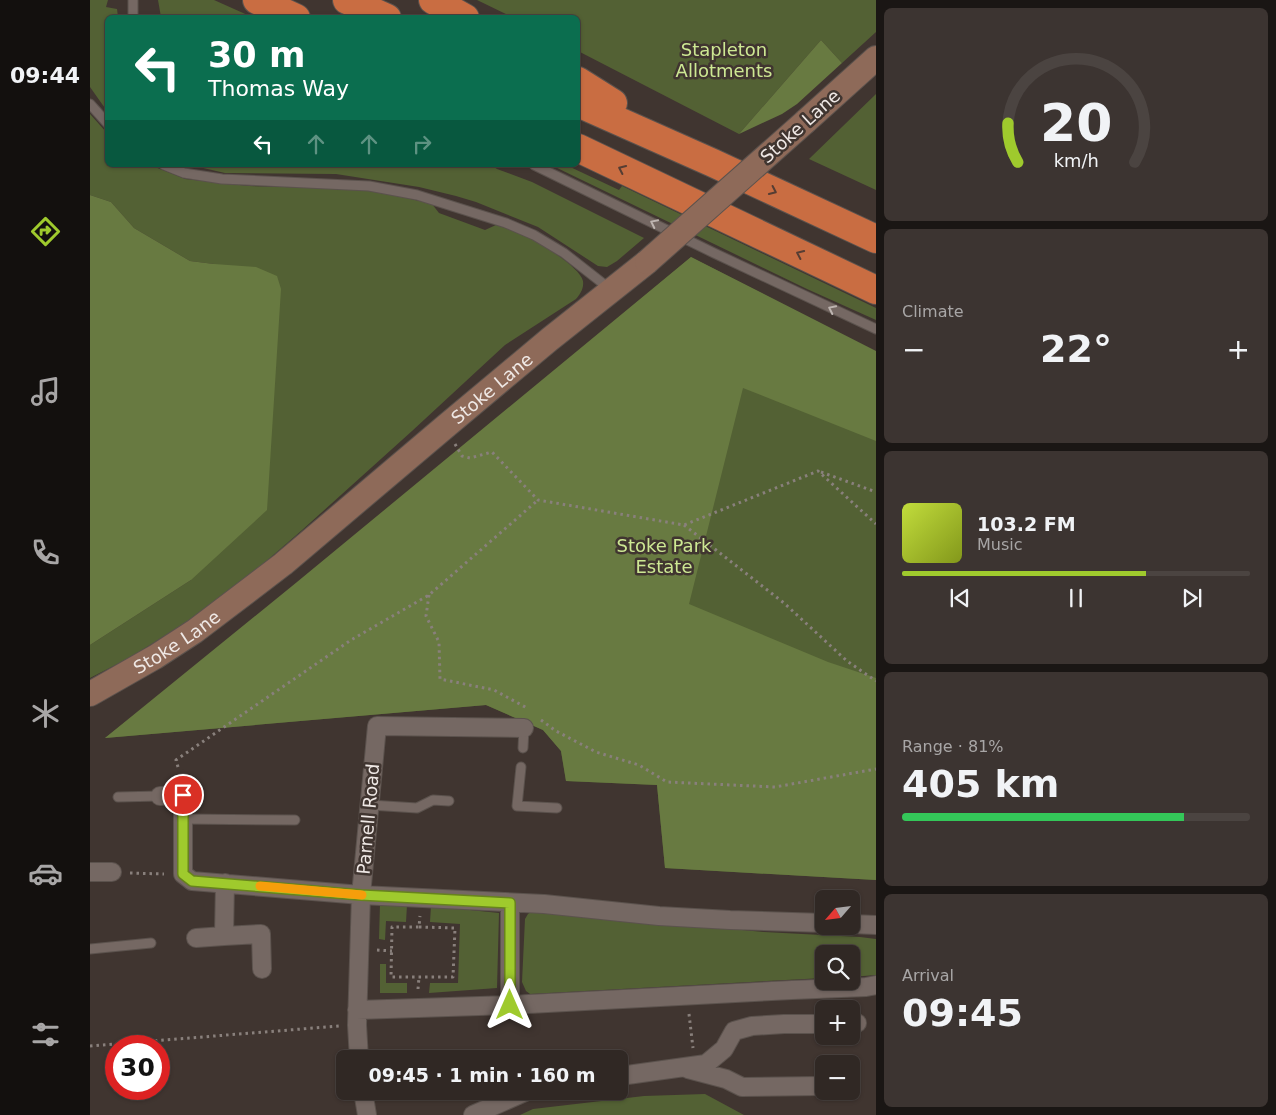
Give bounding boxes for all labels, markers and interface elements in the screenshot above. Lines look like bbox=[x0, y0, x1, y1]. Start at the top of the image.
icon: left bbox=[125, 35, 190, 100]
text: 30 m bbox=[208, 35, 305, 75]
park label: Stapleton Allotments bbox=[676, 39, 772, 81]
text: 09:44 bbox=[10, 63, 80, 88]
text: Thomas Way bbox=[208, 76, 349, 101]
street label: Stoke Lane bbox=[756, 85, 844, 167]
text: 20 bbox=[1040, 93, 1112, 153]
icon: left bbox=[249, 130, 277, 158]
icon: ahead bbox=[302, 130, 330, 158]
icon: ahead bbox=[355, 130, 383, 158]
icon: right bbox=[408, 130, 436, 158]
text: km/h bbox=[1053, 150, 1099, 171]
one-way arrow bbox=[618, 165, 627, 175]
one-way arrow bbox=[768, 185, 777, 196]
icon: directions bbox=[28, 214, 63, 249]
one-way arrow bbox=[650, 219, 659, 229]
one-way arrow bbox=[796, 250, 805, 260]
text: Climate bbox=[902, 302, 964, 321]
one-way arrow bbox=[828, 305, 837, 315]
text: 22° bbox=[1040, 327, 1112, 371]
text: − bbox=[902, 333, 925, 366]
text: + bbox=[1227, 333, 1250, 366]
street label: Stoke Lane bbox=[447, 348, 536, 428]
icon: music bbox=[28, 374, 63, 409]
text: 103.2 FM bbox=[977, 513, 1076, 535]
icon: phone bbox=[28, 535, 63, 570]
park label: Stoke Park Estate bbox=[617, 535, 712, 577]
text: Music bbox=[977, 535, 1023, 554]
icon: previous bbox=[946, 584, 974, 612]
icon: pause bbox=[1062, 584, 1090, 612]
icon: next bbox=[1178, 584, 1206, 612]
street label: Stoke Lane bbox=[129, 605, 224, 678]
icon: climate bbox=[28, 696, 63, 731]
text: Range · 81% bbox=[902, 737, 1004, 756]
text: 405 km bbox=[902, 762, 1059, 806]
street label: Parnell Road bbox=[353, 763, 383, 875]
pin bbox=[162, 774, 204, 816]
icon: arrive bbox=[169, 781, 197, 809]
icon: car bbox=[28, 856, 63, 891]
north arrow bbox=[815, 890, 860, 935]
map controls bbox=[815, 890, 860, 1100]
button: search bbox=[815, 945, 860, 990]
text: Arrival bbox=[902, 966, 954, 985]
position arrow bbox=[483, 978, 535, 1030]
text: 09:45 bbox=[902, 991, 1023, 1035]
button: + bbox=[815, 1000, 860, 1045]
icon: filters bbox=[28, 1017, 63, 1052]
speed limit sign: 30 bbox=[105, 1035, 170, 1100]
button: − bbox=[815, 1055, 860, 1100]
text: 09:45 · 1 min · 160 m bbox=[368, 1064, 596, 1086]

